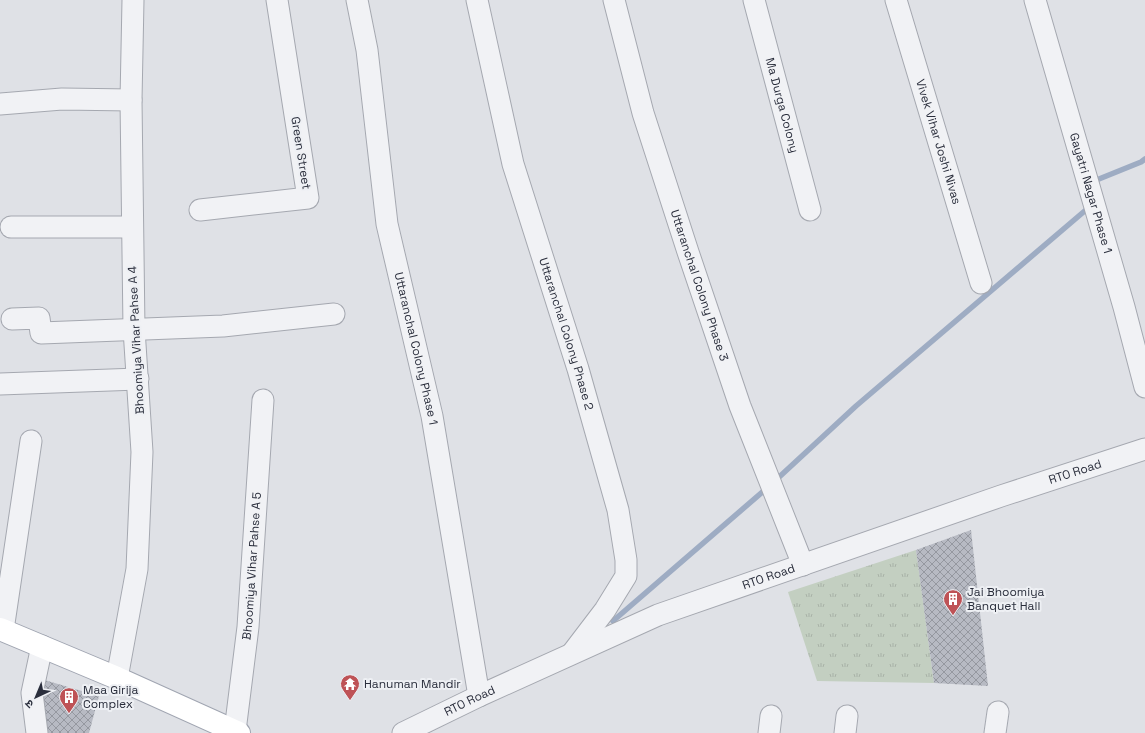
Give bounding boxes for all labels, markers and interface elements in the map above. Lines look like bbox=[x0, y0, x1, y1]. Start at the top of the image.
street label: Ma Durga Colony bbox=[762, 56, 802, 155]
street label: Vivek Vihar Joshi Nivas bbox=[912, 77, 965, 206]
street label: Green Street bbox=[287, 115, 315, 191]
street label: Gayatri Nagar Phase 1 bbox=[1066, 131, 1116, 255]
street label: Uttaranchal Colony Phase 3 bbox=[667, 207, 732, 363]
street label: Uttaranchal Colony Phase 2 bbox=[535, 256, 597, 412]
street label: Bhoomiya Vihar Pahse A 4 bbox=[124, 265, 148, 415]
street label: Uttaranchal Colony Phase 1 bbox=[391, 270, 441, 426]
street label: RTO Road bbox=[1047, 456, 1104, 488]
street label: Bhoomiya Vihar Pahse A 5 bbox=[238, 491, 265, 641]
street label: RTO Road bbox=[740, 560, 797, 593]
place label: Jai Bhoomiya Banquet Hall bbox=[967, 584, 1044, 614]
building icon: Jai Bhoomiya Banquet Hall bbox=[942, 588, 964, 616]
temple icon: Hanuman Mandir bbox=[339, 673, 361, 701]
place label: Hanuman Mandir bbox=[364, 676, 461, 692]
north arrow bbox=[16, 677, 56, 717]
place label: Maa Girija Complex bbox=[83, 682, 139, 712]
street label: RTO Road bbox=[441, 682, 498, 720]
building icon: Maa Girija Complex bbox=[58, 686, 80, 714]
text: उ bbox=[21, 697, 36, 711]

